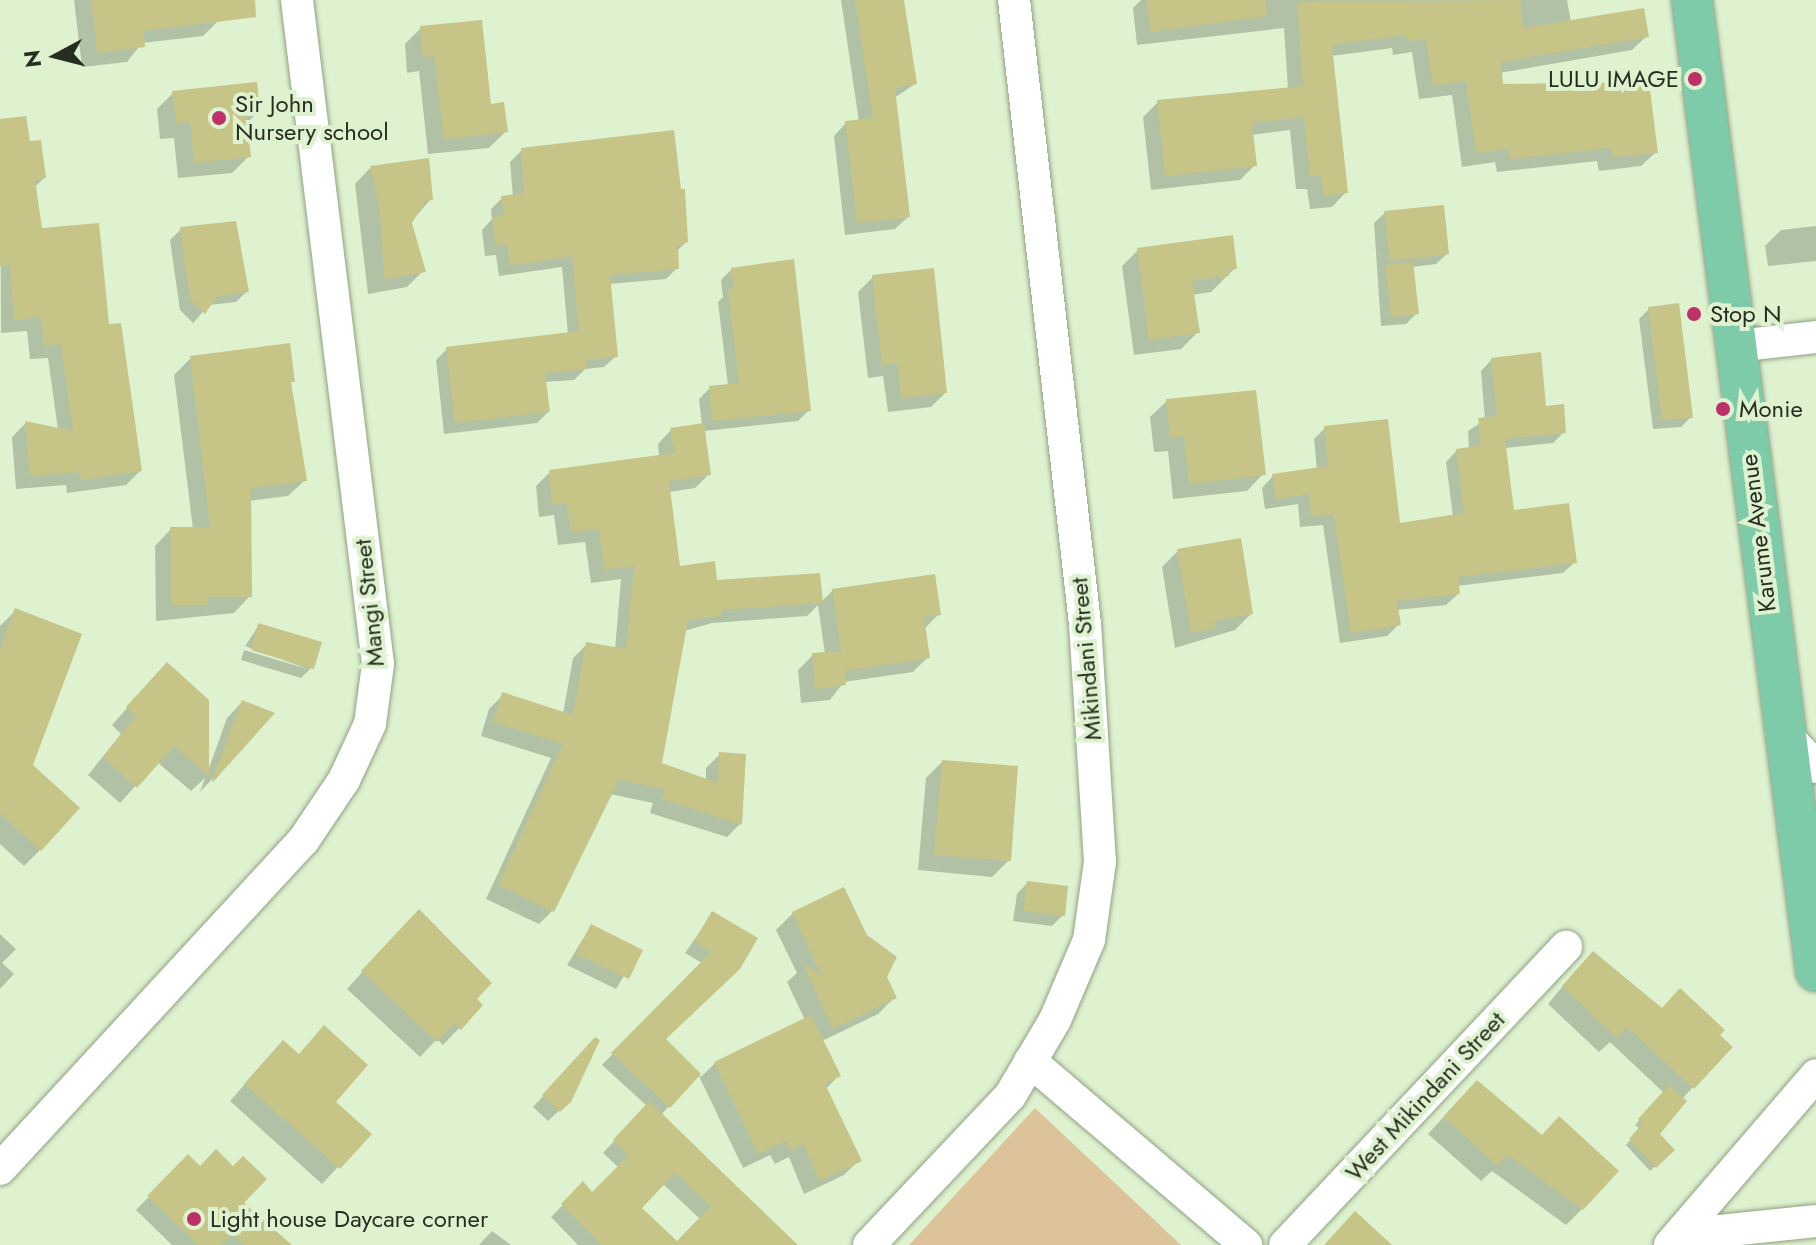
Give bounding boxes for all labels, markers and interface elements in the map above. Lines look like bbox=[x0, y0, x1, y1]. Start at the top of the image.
north arrow bbox=[16, 16, 96, 96]
text: N bbox=[15, 48, 49, 70]
place label: LULU IMAGE bbox=[1548, 65, 1679, 93]
marker: LULU IMAGE bbox=[1686, 70, 1704, 88]
place label: Sir John Nursery school bbox=[235, 90, 389, 146]
marker: Sir John Nursery school bbox=[210, 109, 228, 127]
place label: Stop N bbox=[1710, 300, 1781, 328]
marker: Stop N bbox=[1685, 305, 1703, 323]
place label: Monie bbox=[1739, 395, 1803, 423]
marker: Monie bbox=[1714, 400, 1732, 418]
street label: Karume Avenue bbox=[1734, 452, 1782, 614]
street label: Mangi Street bbox=[348, 538, 390, 668]
street label: Mikindani Street bbox=[1065, 576, 1107, 742]
street label: West Mikindani Street bbox=[1339, 1006, 1511, 1186]
place label: Light house Daycare corner bbox=[210, 1205, 488, 1233]
marker: Light house Daycare corner bbox=[185, 1210, 203, 1228]

